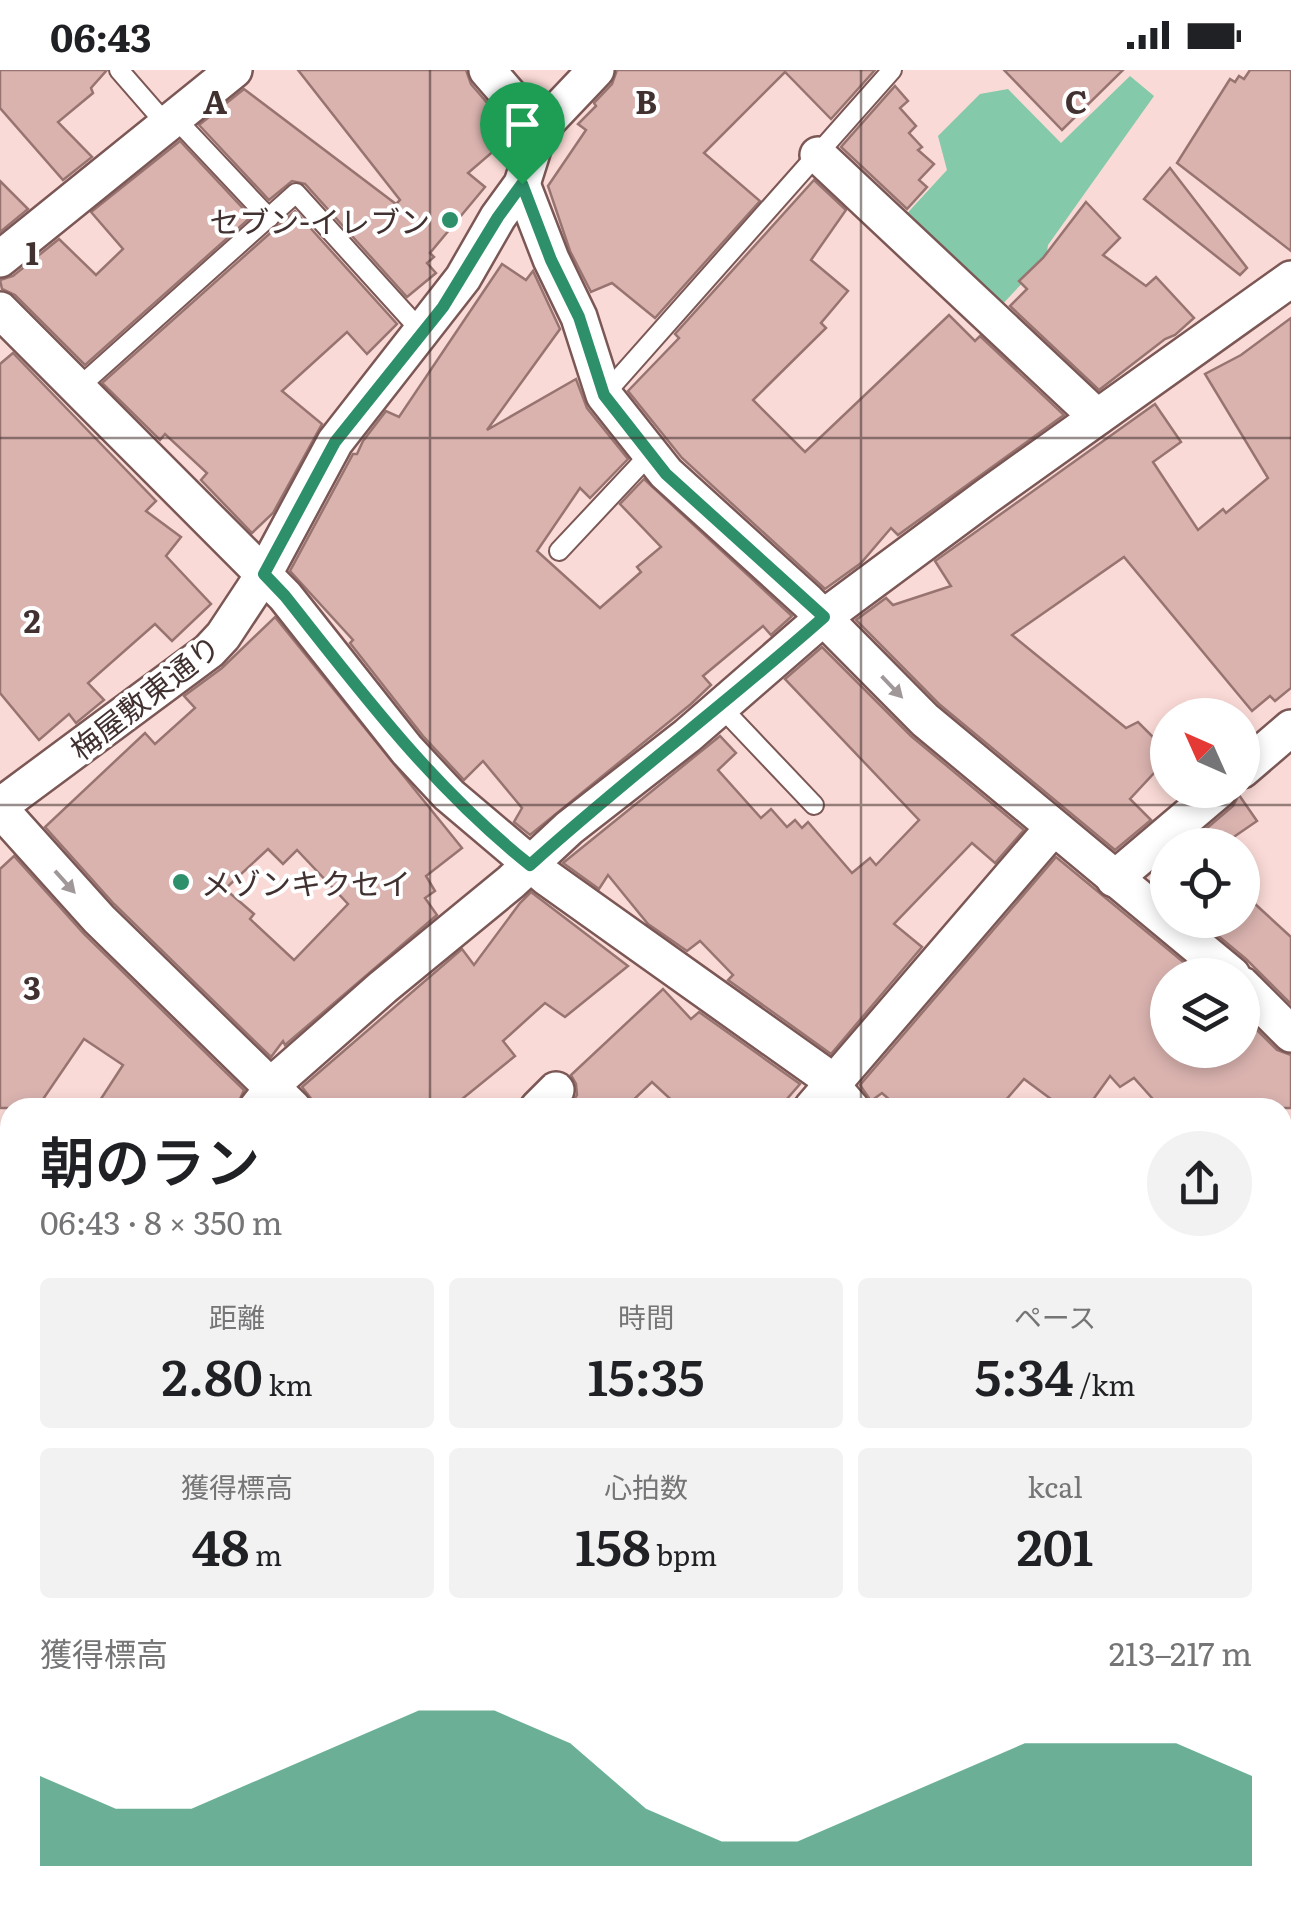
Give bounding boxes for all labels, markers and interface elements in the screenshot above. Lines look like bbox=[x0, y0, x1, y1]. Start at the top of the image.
text: 06:43 bbox=[50, 7, 152, 64]
text: A bbox=[203, 76, 227, 124]
text: B bbox=[635, 76, 657, 124]
text: C bbox=[1065, 76, 1087, 124]
pin bbox=[480, 82, 565, 185]
icon: arrive bbox=[495, 97, 550, 152]
place label: セブン-イレブン bbox=[209, 198, 430, 242]
marker: セブン-イレブン bbox=[439, 209, 461, 231]
text: 1 bbox=[25, 227, 39, 275]
text: 2 bbox=[23, 595, 41, 643]
street label: 梅屋敷東通り bbox=[60, 623, 228, 769]
one-way arrow bbox=[880, 675, 903, 699]
north arrow bbox=[1150, 698, 1260, 808]
map controls bbox=[1150, 698, 1260, 1068]
button: locate bbox=[1150, 828, 1260, 938]
place label: メゾンキクセイ bbox=[201, 860, 411, 904]
one-way arrow bbox=[53, 870, 76, 894]
marker: メゾンキクセイ bbox=[170, 871, 192, 893]
button: layers bbox=[1150, 958, 1260, 1068]
text: 3 bbox=[23, 962, 41, 1010]
text: 朝のラン bbox=[40, 1118, 260, 1200]
button: share bbox=[1147, 1131, 1252, 1236]
text: 06:43 · 8 × 350 m bbox=[40, 1197, 283, 1245]
text: 距離 bbox=[209, 1295, 265, 1337]
text: 時間 bbox=[618, 1295, 674, 1337]
text: ペース bbox=[1014, 1295, 1096, 1337]
text: 2.80 bbox=[161, 1337, 263, 1411]
text: 15:35 bbox=[588, 1337, 704, 1411]
text: 5:34 bbox=[975, 1337, 1074, 1411]
text: km bbox=[263, 1363, 313, 1405]
text: /km bbox=[1074, 1363, 1135, 1405]
text: 獲得標高 bbox=[181, 1465, 293, 1507]
text: 心拍数 bbox=[604, 1465, 688, 1507]
text: kcal bbox=[1027, 1465, 1083, 1507]
text: 48 bbox=[192, 1507, 249, 1581]
text: 158 bbox=[575, 1507, 651, 1581]
text: 201 bbox=[1017, 1507, 1093, 1581]
text: m bbox=[249, 1533, 282, 1575]
text: bpm bbox=[651, 1533, 717, 1575]
text: 獲得標高 bbox=[40, 1628, 168, 1676]
text: 213–217 m bbox=[1109, 1628, 1252, 1676]

